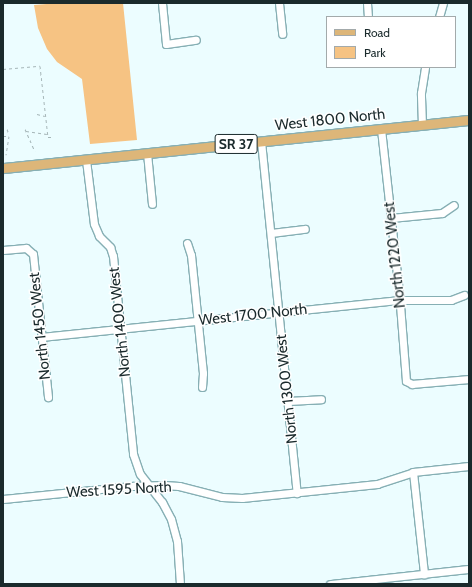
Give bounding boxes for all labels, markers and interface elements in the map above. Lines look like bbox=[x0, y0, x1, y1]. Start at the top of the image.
legend bbox=[326, 16, 456, 68]
text: Road bbox=[364, 25, 390, 40]
text: Park bbox=[364, 45, 386, 60]
street label: West 1800 North bbox=[274, 105, 386, 135]
road number: SR 37 bbox=[214, 132, 258, 156]
street label: North 1220 West bbox=[380, 201, 410, 309]
street label: North 1400 West bbox=[105, 266, 135, 378]
street label: North 1450 West bbox=[25, 271, 55, 381]
street label: West 1700 North bbox=[198, 300, 308, 330]
street label: North 1300 West bbox=[272, 333, 302, 445]
street label: West 1595 North bbox=[66, 478, 172, 502]

